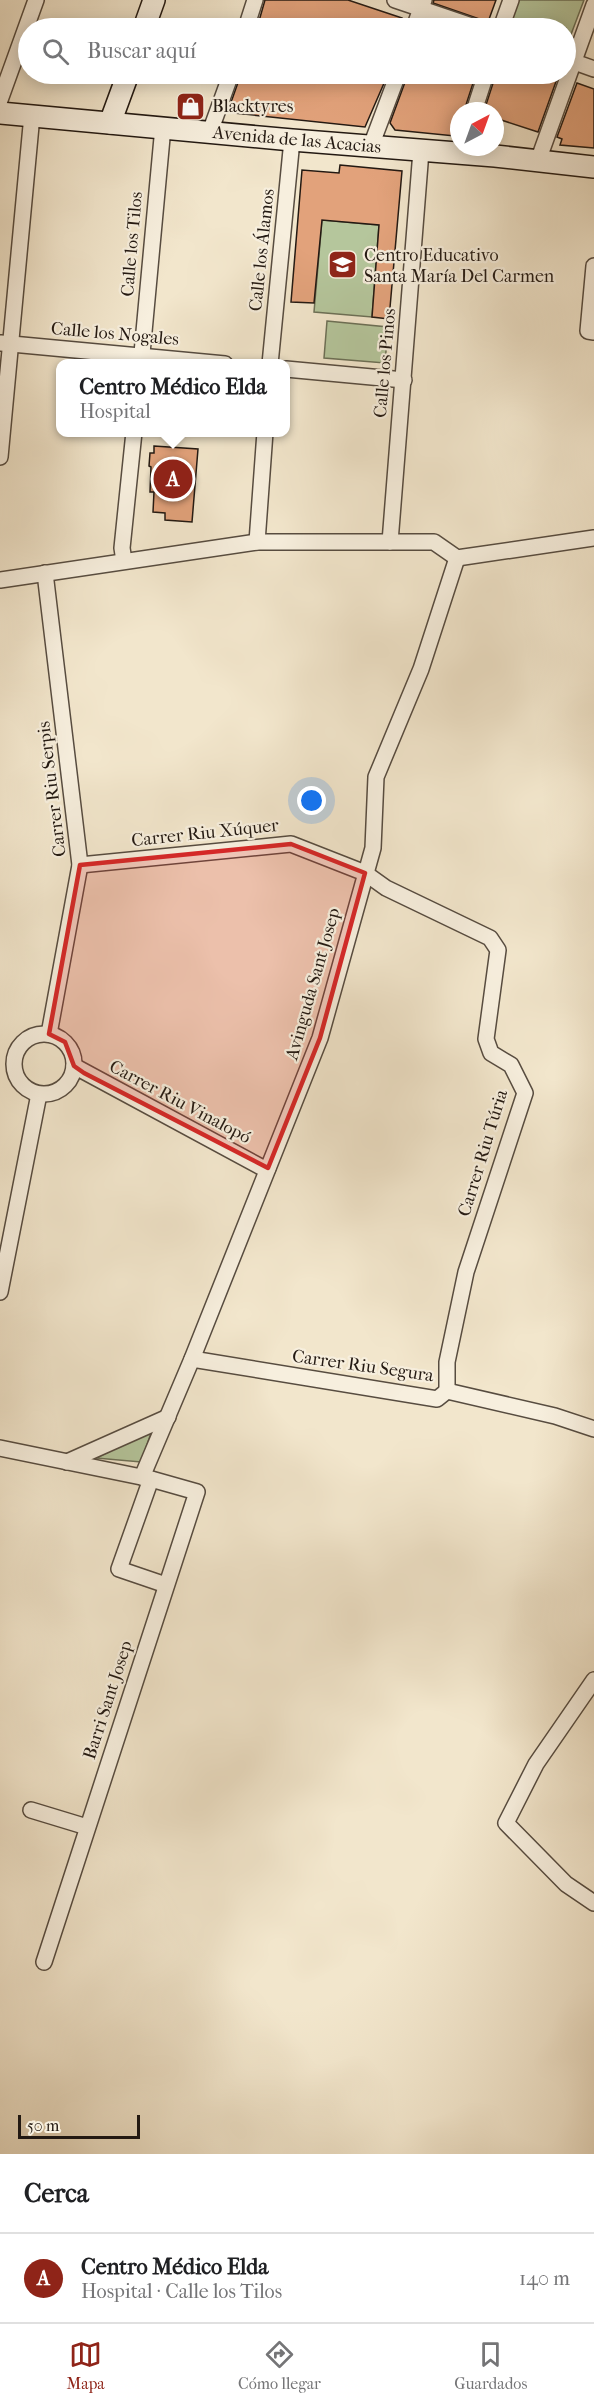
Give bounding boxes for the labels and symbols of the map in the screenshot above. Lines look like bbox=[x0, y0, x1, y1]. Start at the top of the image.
shop icon: Blacktyres bbox=[175, 90, 207, 122]
place label: Blacktyres bbox=[212, 96, 294, 117]
north arrow bbox=[450, 102, 504, 156]
street label: Avenida de las Acacias bbox=[211, 122, 382, 158]
street label: Calle los Álamos bbox=[244, 187, 279, 312]
street label: Calle los Tilos bbox=[117, 190, 147, 297]
place label: Centro Educativo Santa María Del Carmen bbox=[364, 245, 555, 287]
school or university icon: Centro Educativo Santa María Del Carmen bbox=[327, 249, 359, 281]
street label: Calle los Pinos bbox=[370, 307, 400, 419]
street label: Calle los Nogales bbox=[50, 318, 180, 350]
pin: A bbox=[154, 456, 192, 502]
street label: Carrer Riu Serpis bbox=[33, 720, 71, 858]
your location bbox=[297, 786, 326, 815]
street label: Carrer Riu Xúquer bbox=[130, 815, 280, 851]
street label: Avinguda Sant Josep bbox=[281, 905, 345, 1063]
street label: Carrer Riu Vinalopó bbox=[106, 1056, 254, 1148]
street label: Carrer Riu Túria bbox=[454, 1086, 512, 1219]
street label: Carrer Riu Segura bbox=[291, 1346, 436, 1386]
street label: Barri Sant Josep bbox=[79, 1638, 137, 1762]
scale bar bbox=[18, 2112, 140, 2140]

